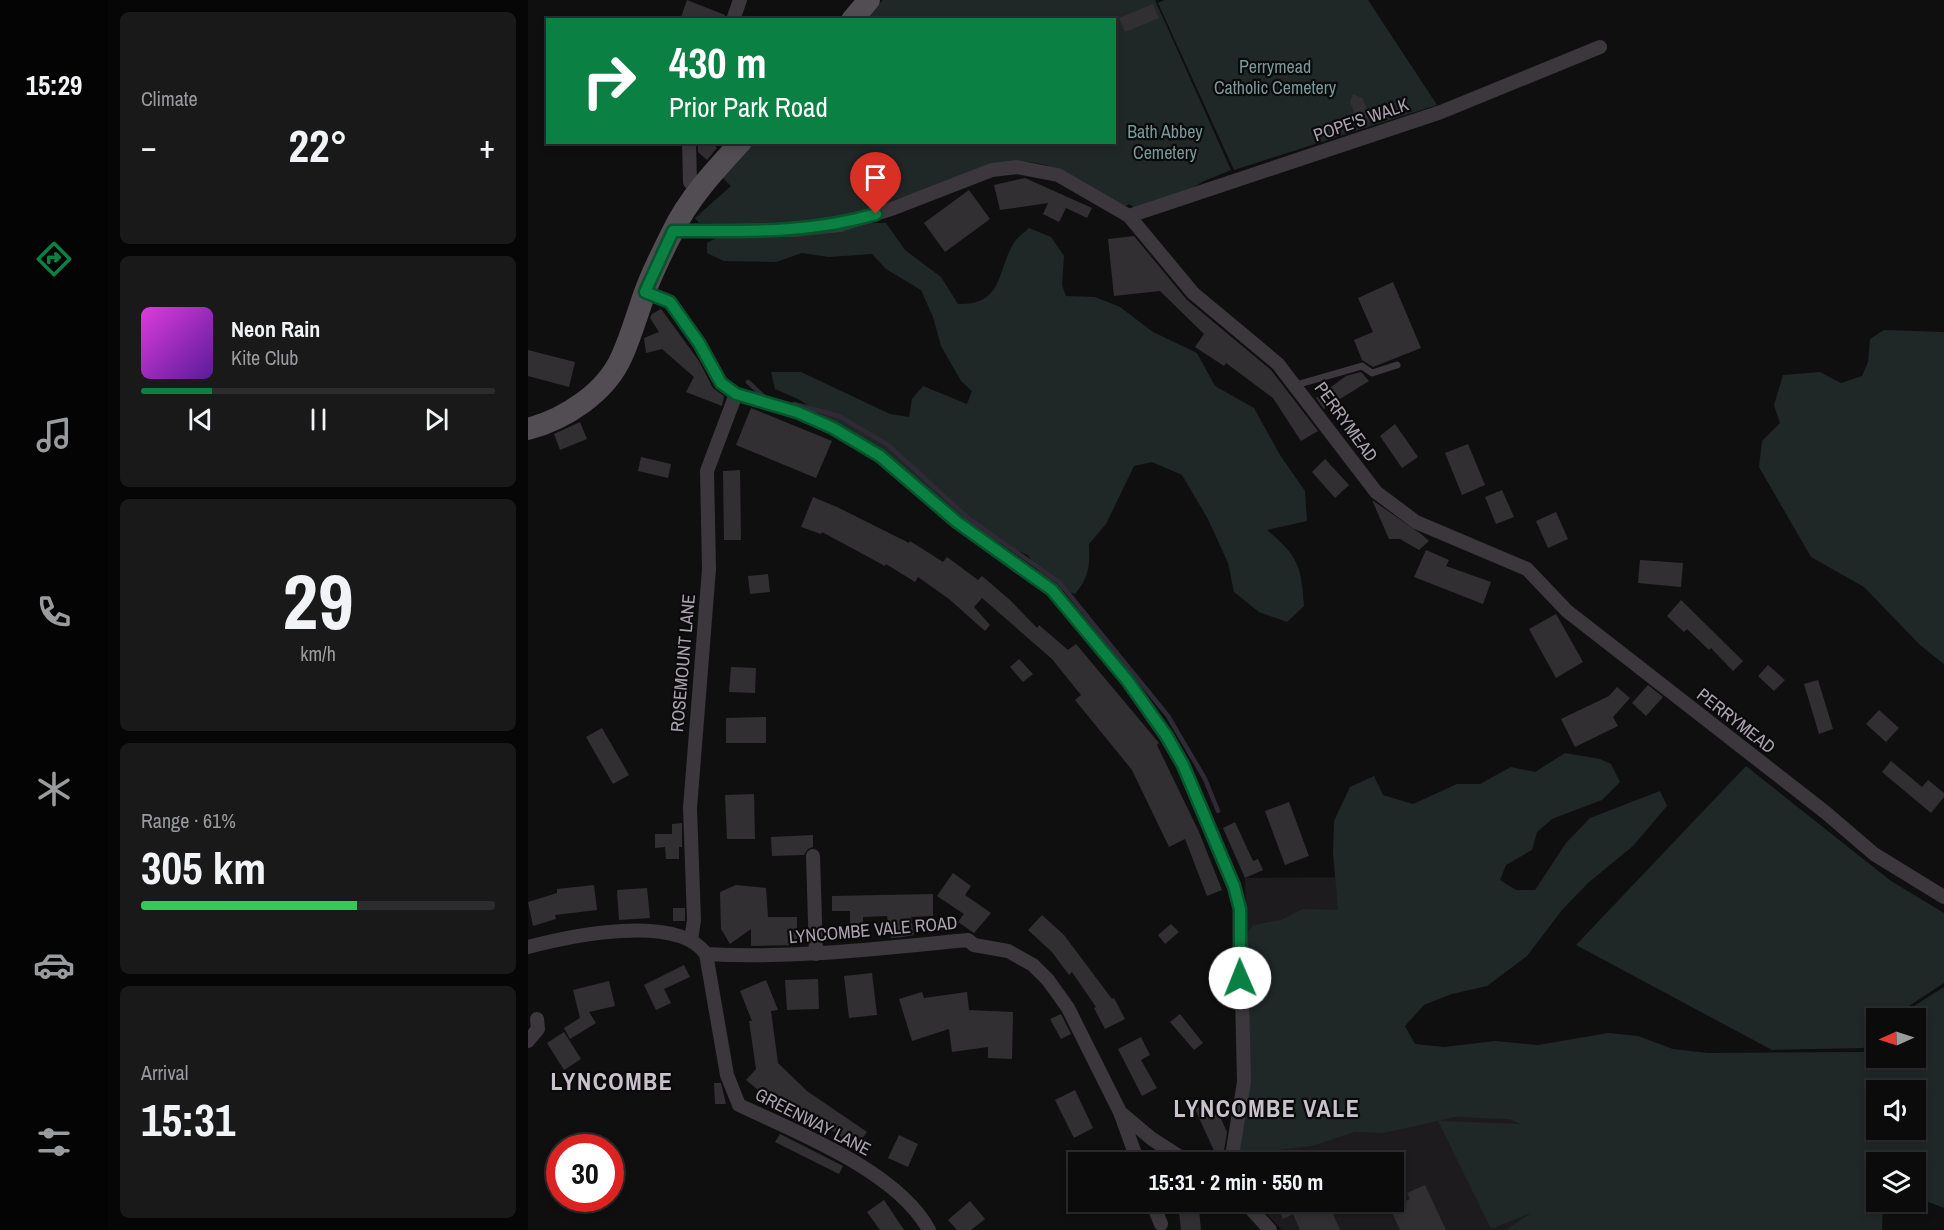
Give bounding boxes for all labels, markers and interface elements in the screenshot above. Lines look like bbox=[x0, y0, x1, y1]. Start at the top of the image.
text: 430 m bbox=[669, 35, 767, 91]
icon: right bbox=[570, 42, 648, 120]
park label: Perrymead Catholic Cemetery bbox=[1214, 54, 1337, 100]
text: 15:29 bbox=[26, 67, 82, 103]
text: Climate bbox=[141, 85, 198, 112]
text: Prior Park Road bbox=[669, 89, 828, 125]
street label: POPE'S WALK bbox=[1310, 92, 1412, 147]
text: 22° bbox=[288, 115, 348, 176]
park label: Bath Abbey Cemetery bbox=[1127, 119, 1203, 165]
text: − bbox=[141, 124, 157, 168]
text: + bbox=[479, 124, 495, 168]
pin bbox=[850, 152, 901, 214]
icon: arrive bbox=[859, 161, 892, 194]
icon: directions bbox=[33, 238, 75, 280]
text: Neon Rain bbox=[231, 314, 320, 344]
text: Kite Club bbox=[231, 344, 298, 371]
street label: PERRYMEAD bbox=[1309, 377, 1384, 467]
icon: previous bbox=[184, 403, 217, 436]
icon: pause bbox=[302, 403, 335, 436]
icon: next bbox=[420, 403, 453, 436]
icon: music bbox=[33, 414, 75, 456]
text: 29 bbox=[282, 548, 354, 653]
icon: phone bbox=[33, 591, 75, 633]
street label: ROSEMOUNT LANE bbox=[664, 593, 701, 733]
text: km/h bbox=[300, 640, 336, 667]
street label: PERRYMEAD bbox=[1692, 682, 1781, 759]
icon: climate bbox=[33, 768, 75, 810]
text: Range · 61% bbox=[141, 807, 236, 834]
text: 305 km bbox=[141, 837, 266, 898]
street label: LYNCOMBE VALE ROAD bbox=[788, 910, 958, 949]
icon: car bbox=[33, 944, 75, 986]
position arrow bbox=[1208, 946, 1272, 1010]
north arrow bbox=[1866, 1008, 1926, 1068]
map controls bbox=[1866, 1008, 1926, 1212]
text: Arrival bbox=[141, 1059, 188, 1086]
district label: LYNCOMBE bbox=[551, 1065, 673, 1097]
button: sound bbox=[1866, 1080, 1926, 1140]
street label: GREENWAY LANE bbox=[751, 1082, 875, 1161]
text: 15:31 bbox=[141, 1089, 235, 1150]
district label: LYNCOMBE VALE bbox=[1174, 1092, 1360, 1124]
icon: filters bbox=[33, 1121, 75, 1163]
speed limit sign: 30 bbox=[546, 1134, 624, 1212]
button: layers bbox=[1866, 1152, 1926, 1212]
text: 15:31 · 2 min · 550 m bbox=[1149, 1167, 1323, 1197]

